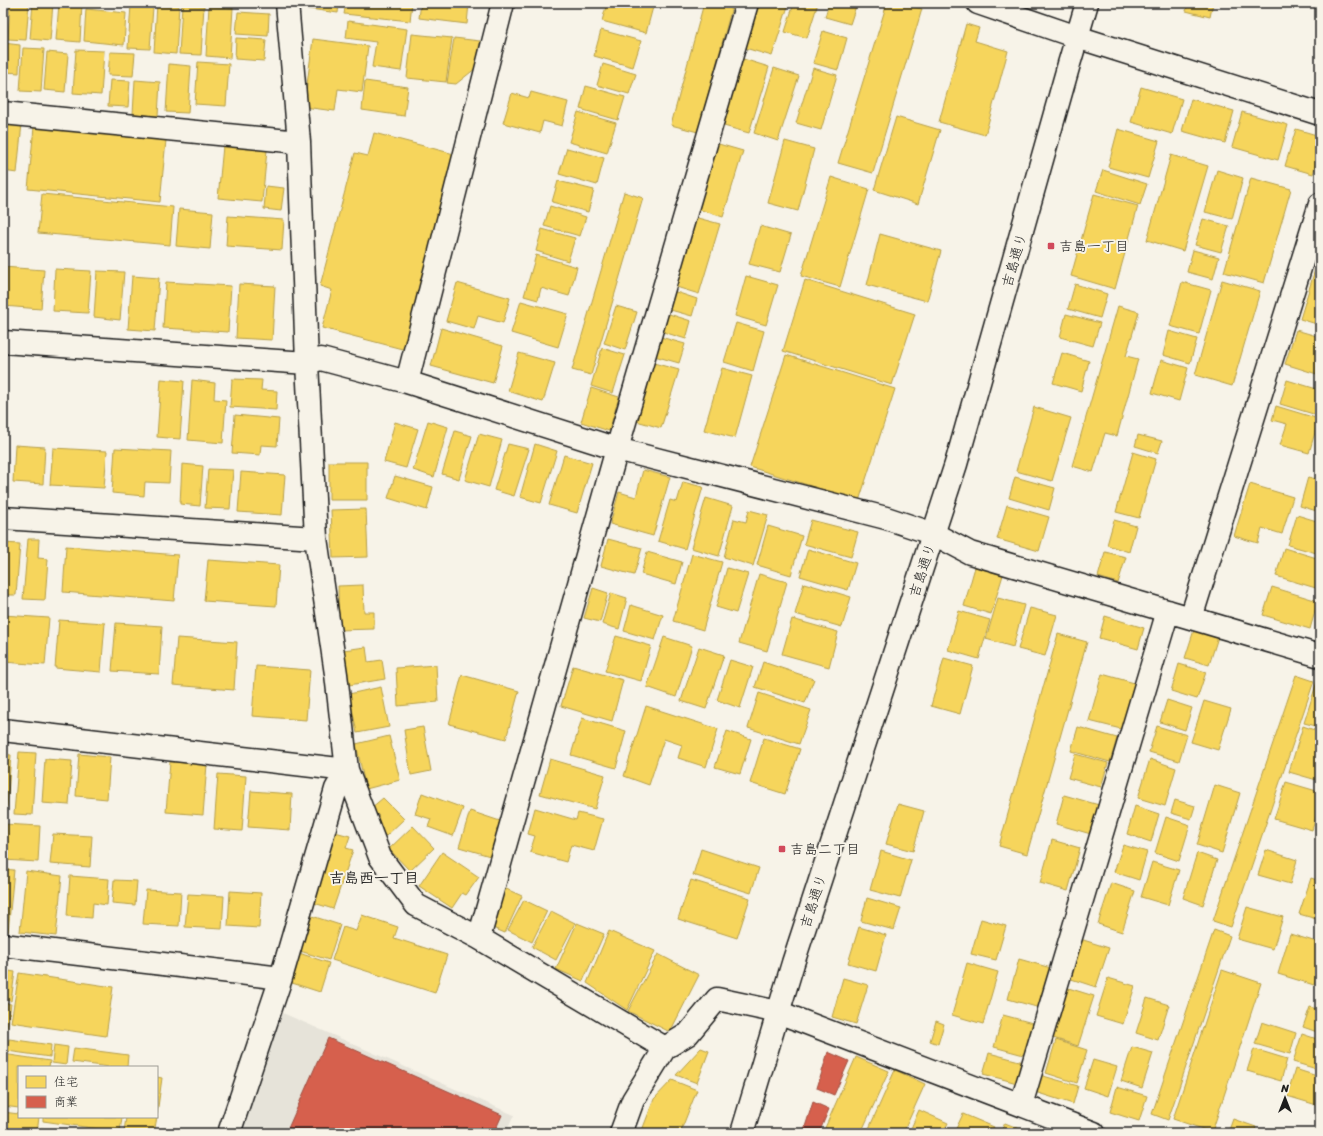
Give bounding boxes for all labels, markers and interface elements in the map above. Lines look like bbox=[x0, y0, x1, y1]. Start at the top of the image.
street label: 吉島通り bbox=[995, 230, 1034, 290]
place label: 吉島一丁目 bbox=[1059, 234, 1129, 259]
marker: 吉島一丁目 bbox=[1046, 241, 1056, 251]
street label: 吉島通り bbox=[902, 540, 943, 601]
place label: 吉島二丁目 bbox=[790, 837, 860, 862]
marker: 吉島二丁目 bbox=[777, 844, 787, 854]
district label: 吉島西一丁目 bbox=[329, 865, 419, 891]
street label: 吉島通り bbox=[793, 871, 834, 932]
legend bbox=[18, 1066, 158, 1118]
text: 住宅 bbox=[54, 1071, 78, 1093]
north arrow bbox=[1265, 1078, 1305, 1118]
text: N bbox=[1280, 1079, 1289, 1098]
text: 商業 bbox=[54, 1091, 78, 1113]

